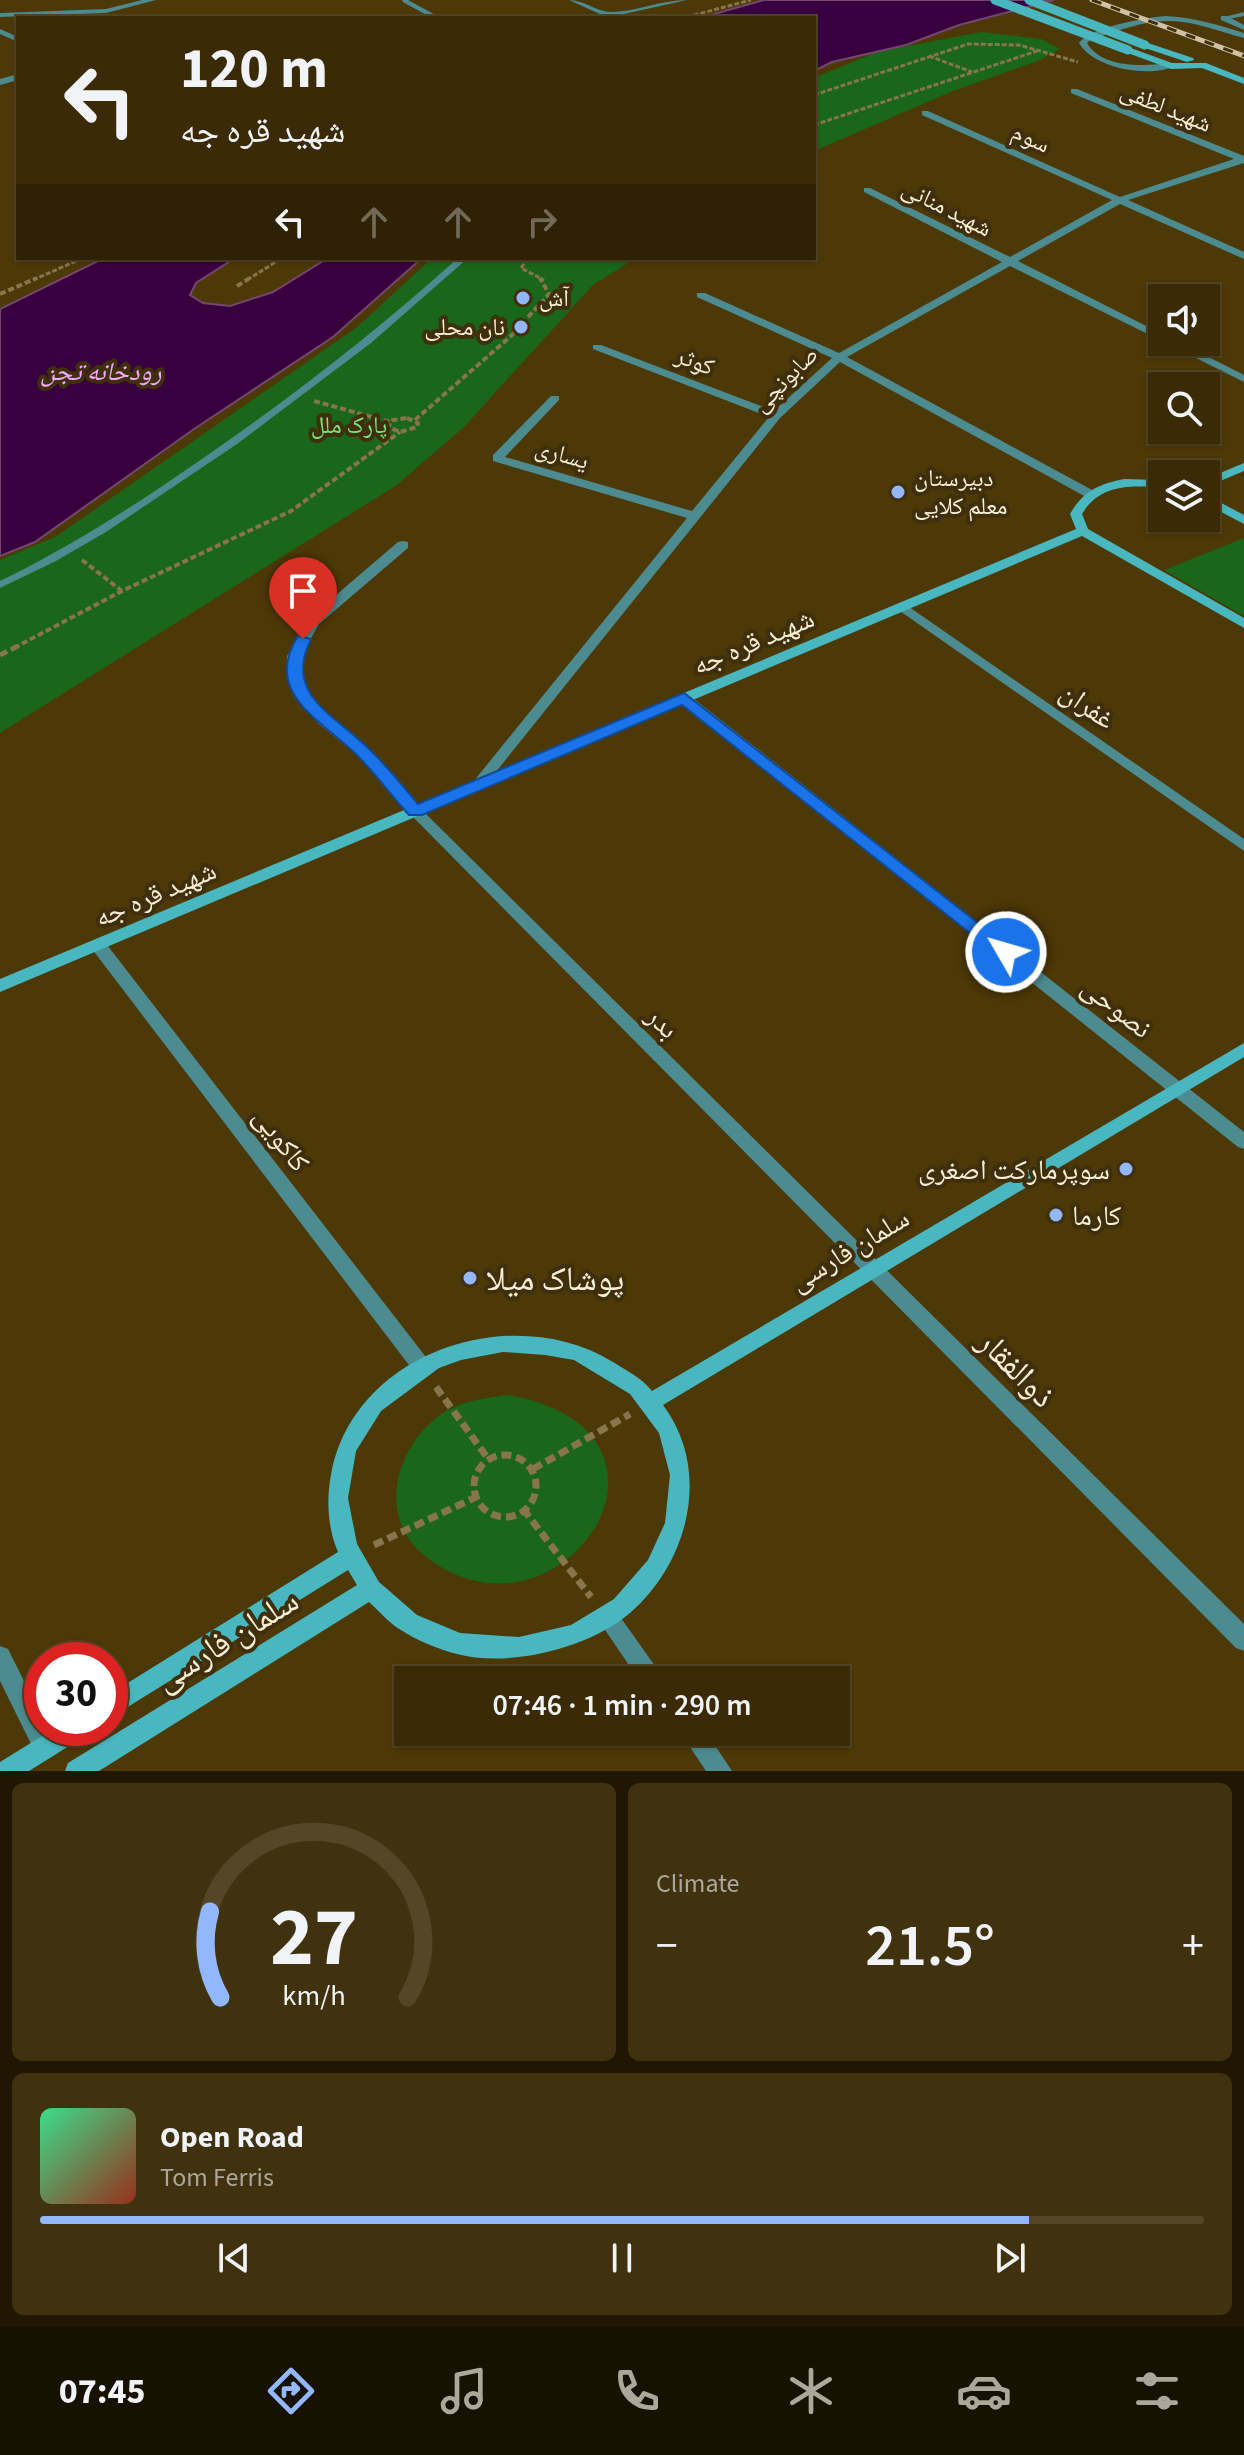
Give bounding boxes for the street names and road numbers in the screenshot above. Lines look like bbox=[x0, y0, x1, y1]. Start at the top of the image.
street label: شهید لطفی bbox=[1115, 73, 1217, 142]
street label: سوم bbox=[1006, 115, 1056, 162]
street label: شهید منانی bbox=[896, 171, 998, 246]
street label: کوثر bbox=[669, 338, 719, 385]
street label: صابونچی bbox=[744, 338, 827, 421]
street label: یساری bbox=[531, 430, 593, 479]
street label: شهید قره جه bbox=[686, 598, 820, 685]
street label: غفران bbox=[1052, 672, 1123, 739]
street label: شهید قره جه bbox=[88, 850, 222, 937]
street label: نصوحی bbox=[1073, 968, 1160, 1048]
street label: بدر bbox=[636, 997, 688, 1048]
street label: کاکویی bbox=[243, 1099, 319, 1181]
street label: سلمان فارسی bbox=[782, 1198, 917, 1301]
street label: ذوالفقار bbox=[965, 1318, 1066, 1419]
street label: سلمان فارسی bbox=[145, 1577, 308, 1704]

